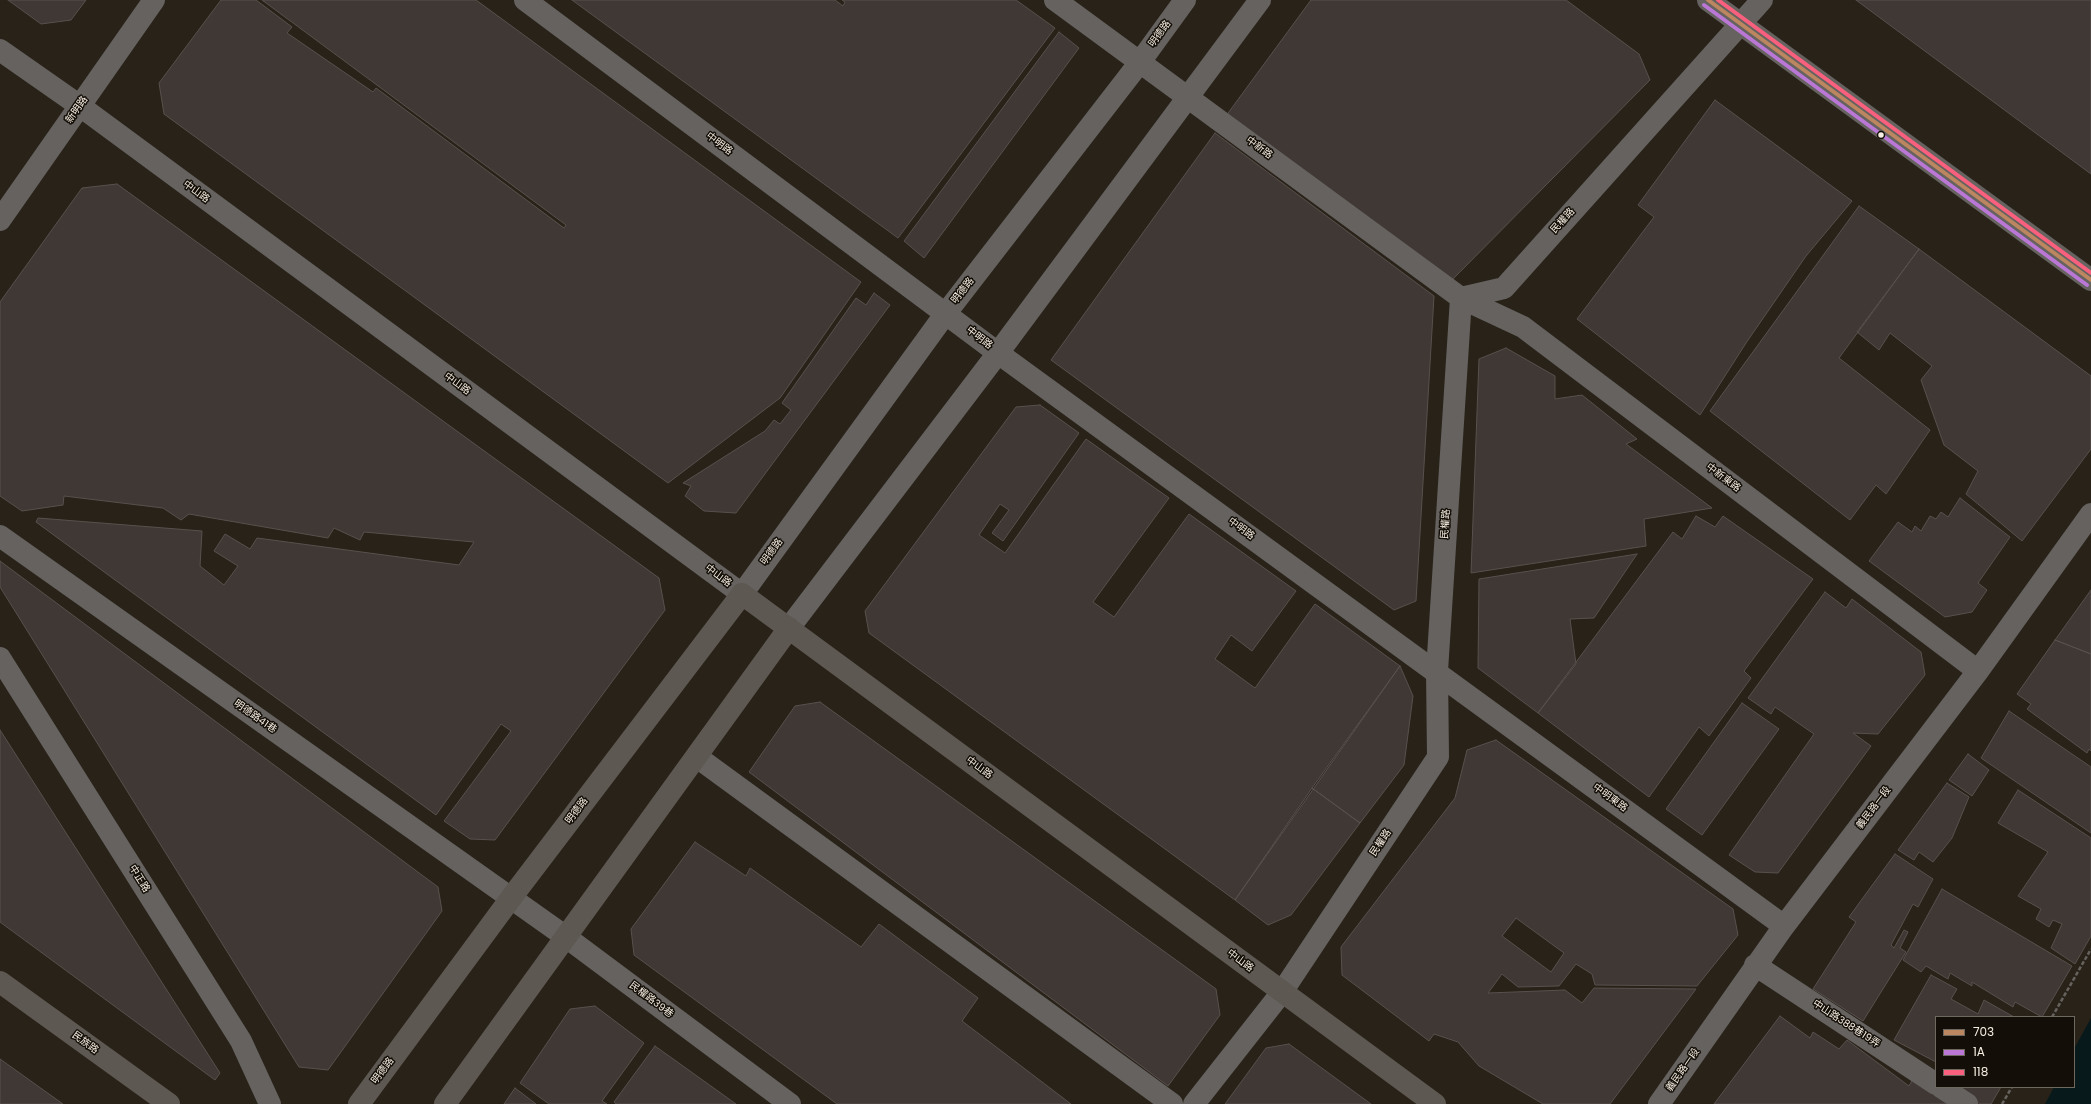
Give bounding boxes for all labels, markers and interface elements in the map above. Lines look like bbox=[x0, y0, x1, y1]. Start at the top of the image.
street label: 明德路 bbox=[1146, 18, 1174, 50]
street label: 新明路 bbox=[63, 94, 91, 126]
street label: 中明路 bbox=[703, 130, 735, 158]
unlabelled marker bbox=[1876, 130, 1886, 140]
street label: 中新路 bbox=[1243, 134, 1275, 162]
street label: 中山路 bbox=[180, 178, 212, 206]
street label: 民權路 bbox=[1549, 206, 1577, 236]
street label: 明德路 bbox=[949, 275, 977, 307]
street label: 中明路 bbox=[963, 324, 995, 352]
street label: 中山路 bbox=[441, 370, 473, 398]
street label: 中新東路 bbox=[1703, 461, 1743, 495]
street label: 民權路 bbox=[1439, 509, 1453, 539]
street label: 中明路 bbox=[1225, 515, 1257, 543]
street label: 明德路 bbox=[758, 536, 786, 568]
street label: 中山路 bbox=[702, 562, 734, 590]
street label: 明德路41巷 bbox=[231, 698, 279, 736]
street label: 中山路 bbox=[963, 754, 995, 782]
street label: 中明東路 bbox=[1590, 781, 1630, 815]
street label: 義民路一段 bbox=[1854, 784, 1894, 832]
street label: 明德路 bbox=[563, 795, 591, 827]
street label: 民權路 bbox=[1368, 827, 1394, 859]
street label: 中正路 bbox=[126, 863, 152, 895]
street label: 中山路 bbox=[1224, 947, 1256, 975]
street label: 民權路39巷 bbox=[627, 980, 675, 1020]
street label: 中山路388巷19弄 bbox=[1810, 998, 1882, 1050]
legend bbox=[1935, 1016, 2075, 1088]
text: 703 bbox=[1973, 1023, 1994, 1040]
street label: 民族路 bbox=[69, 1029, 101, 1057]
text: 1A bbox=[1973, 1043, 1985, 1060]
street label: 義民路一段 bbox=[1664, 1046, 1702, 1094]
street label: 明德路 bbox=[369, 1055, 397, 1087]
text: 118 bbox=[1973, 1063, 1988, 1080]

